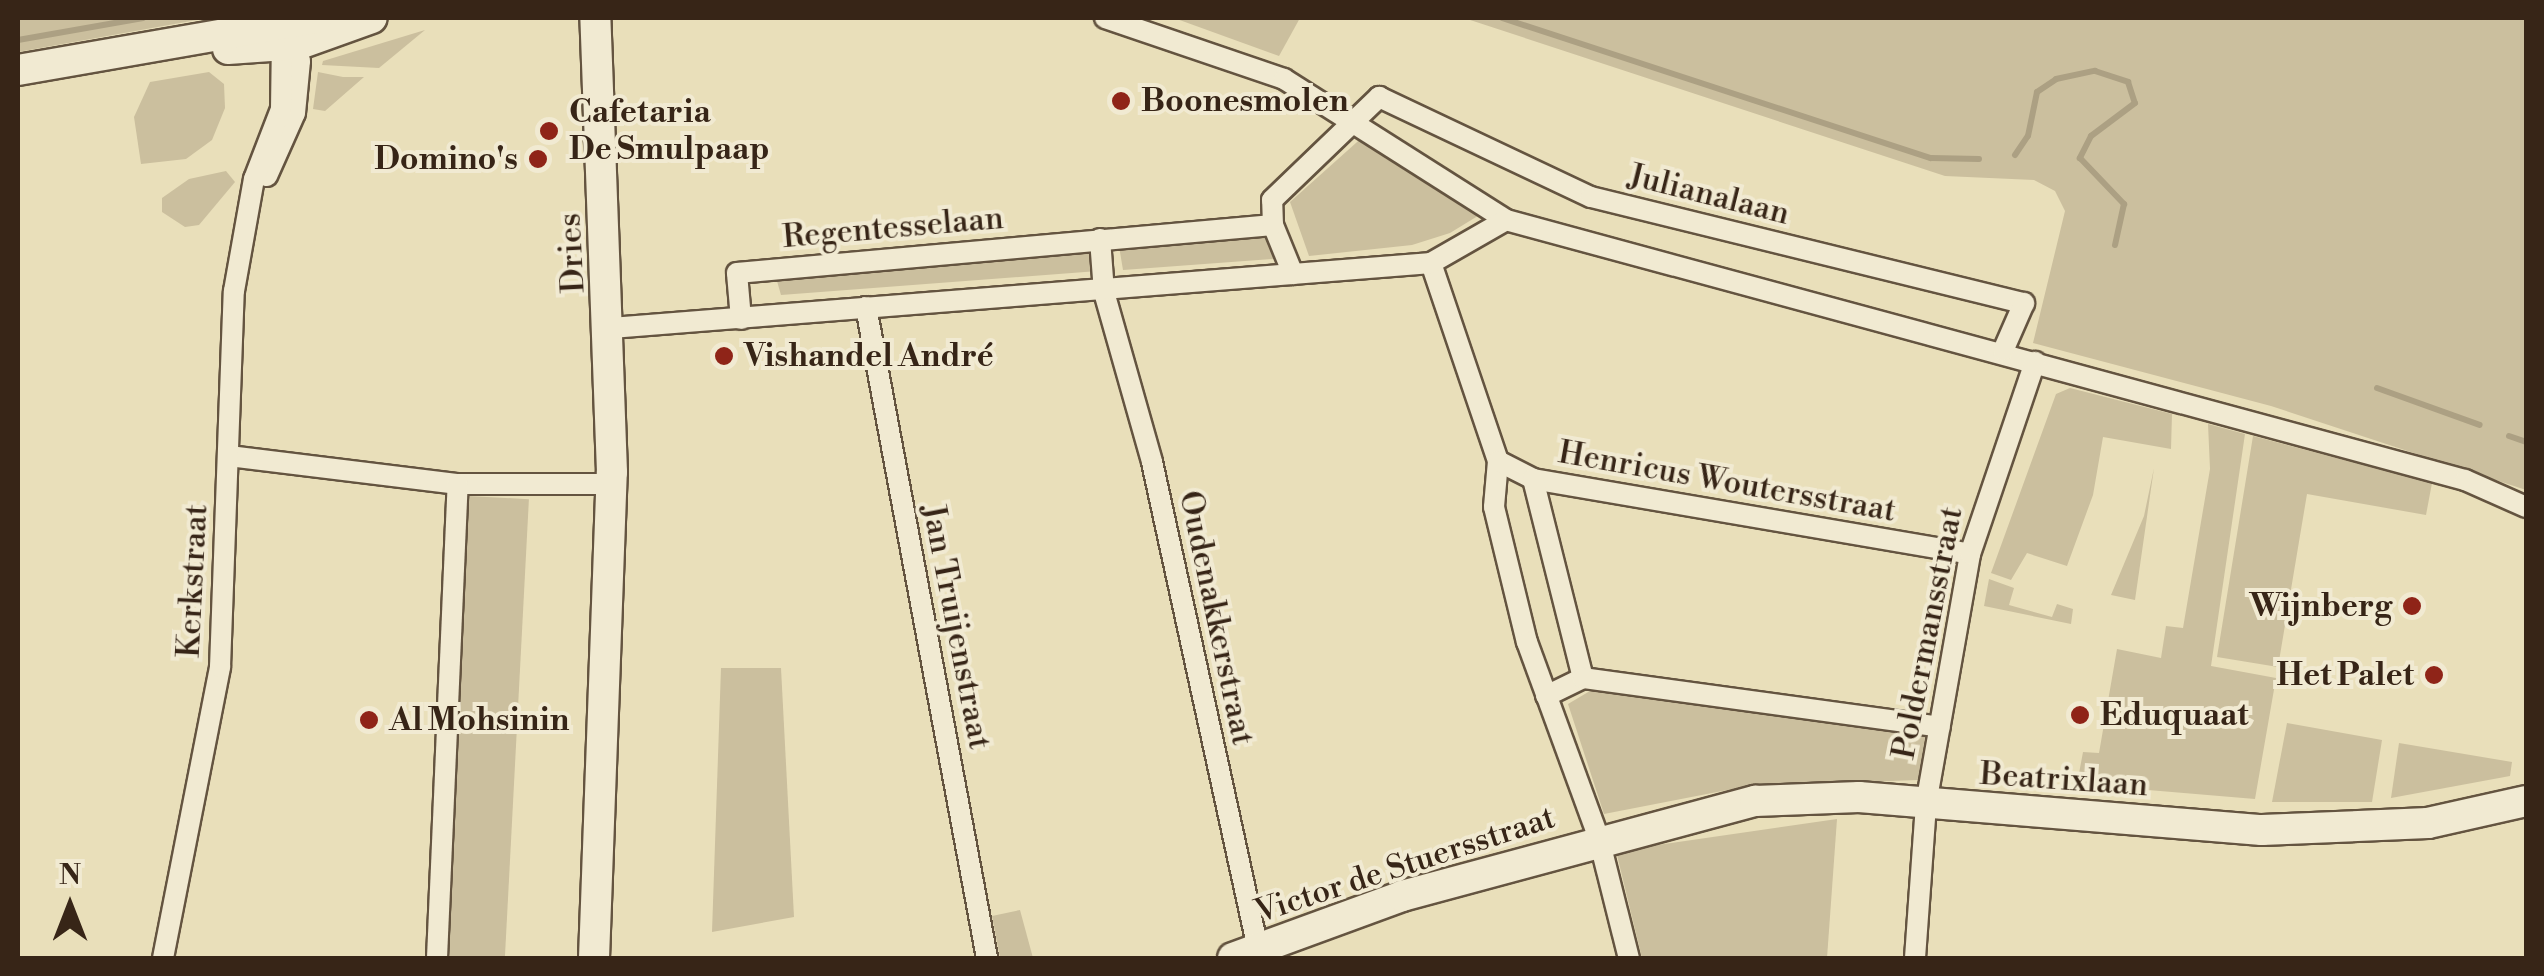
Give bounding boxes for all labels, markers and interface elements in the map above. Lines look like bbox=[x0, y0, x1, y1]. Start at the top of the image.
place label: Boonesmolen bbox=[1141, 82, 1349, 120]
marker: Boonesmolen bbox=[1110, 90, 1132, 112]
place label: Cafetaria De Smulpaap bbox=[569, 94, 770, 169]
marker: Cafetaria De Smulpaap bbox=[538, 120, 560, 142]
place label: Domino's bbox=[374, 140, 518, 178]
marker: Domino's bbox=[527, 148, 549, 170]
street label: Julianalaan bbox=[1625, 156, 1793, 234]
street label: Regentesselaan bbox=[781, 199, 1005, 257]
street label: Dries bbox=[551, 212, 593, 294]
place label: Vishandel André bbox=[744, 337, 994, 375]
marker: Vishandel André bbox=[713, 345, 735, 367]
street label: Henricus Woutersstraat bbox=[1555, 433, 1899, 531]
street label: Oudenakkerstraat bbox=[1170, 487, 1262, 749]
street label: Jan Truijenstraat bbox=[913, 501, 999, 753]
street label: Kerkstraat bbox=[170, 503, 216, 659]
street label: Poldermansstraat bbox=[1885, 504, 1971, 762]
place label: Wijnberg bbox=[2249, 587, 2392, 625]
marker: Wijnberg bbox=[2401, 595, 2423, 617]
place label: Het Palet bbox=[2277, 656, 2414, 694]
marker: Het Palet bbox=[2423, 664, 2445, 686]
place label: Eduquaat bbox=[2100, 696, 2249, 734]
place label: Al Mohsinin bbox=[389, 701, 569, 739]
marker: Eduquaat bbox=[2069, 704, 2091, 726]
marker: Al Mohsinin bbox=[358, 709, 380, 731]
street label: Beatrixlaan bbox=[1979, 755, 2149, 805]
street label: Victor de Stuersstraat bbox=[1250, 798, 1560, 932]
north arrow bbox=[20, 856, 120, 956]
text: N bbox=[59, 858, 81, 893]

